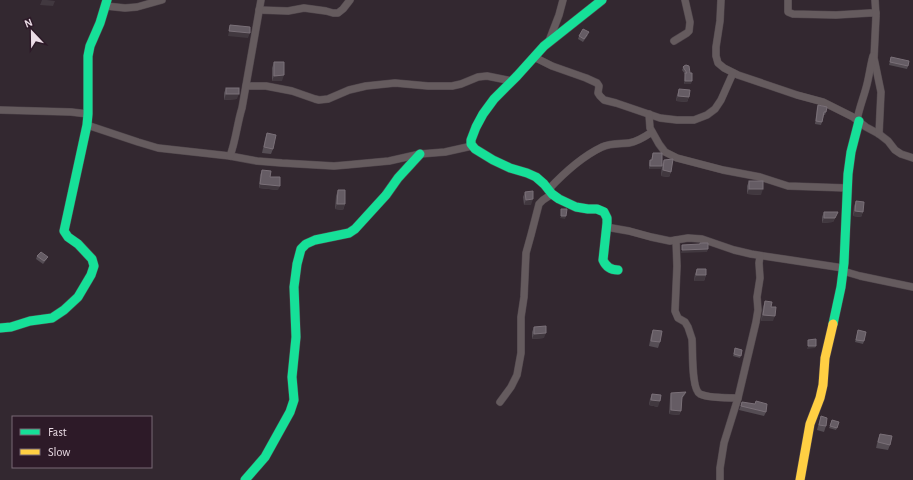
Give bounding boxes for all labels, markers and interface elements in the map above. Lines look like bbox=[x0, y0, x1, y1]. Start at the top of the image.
north arrow bbox=[12, 12, 52, 52]
text: N bbox=[23, 17, 34, 30]
legend bbox=[12, 416, 152, 468]
text: Fast bbox=[48, 426, 67, 438]
text: Slow bbox=[48, 446, 70, 458]

